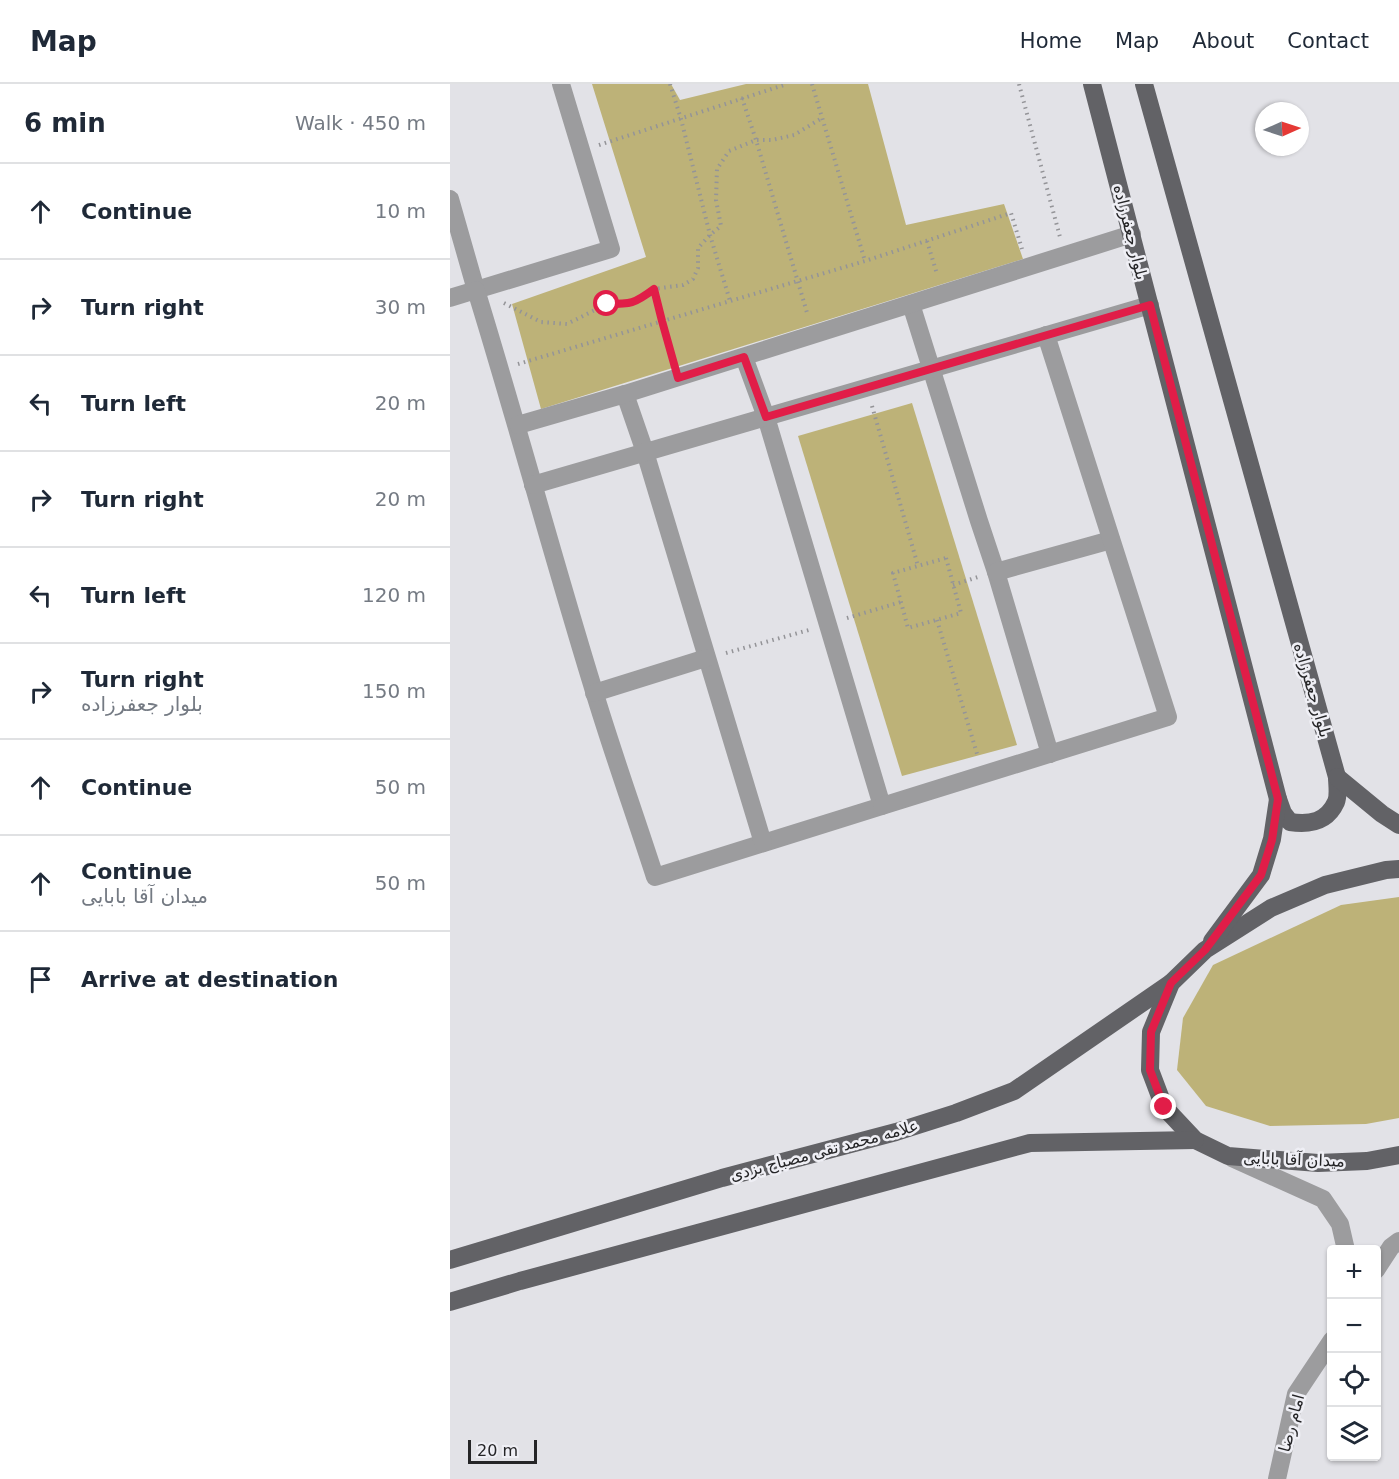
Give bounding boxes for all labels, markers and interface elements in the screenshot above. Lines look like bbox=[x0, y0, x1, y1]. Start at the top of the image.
text: Map bbox=[30, 25, 97, 58]
text: Home bbox=[1020, 29, 1082, 53]
text: Map bbox=[1115, 29, 1159, 53]
text: About bbox=[1192, 29, 1254, 53]
text: Contact bbox=[1287, 29, 1369, 53]
north arrow bbox=[1255, 102, 1309, 156]
text: 6 min bbox=[24, 108, 106, 138]
text: Walk · 450 m bbox=[295, 111, 426, 135]
street label: بلوار جعفرزاده bbox=[1109, 183, 1152, 282]
icon: ahead bbox=[24, 195, 57, 228]
text: Continue bbox=[81, 199, 192, 224]
text: 10 m bbox=[375, 199, 426, 223]
route start bbox=[593, 290, 619, 316]
icon: right bbox=[24, 291, 57, 324]
text: Turn right bbox=[81, 295, 204, 320]
text: 30 m bbox=[375, 295, 426, 319]
icon: left bbox=[24, 387, 57, 420]
text: Turn left bbox=[81, 391, 186, 416]
text: 20 m bbox=[375, 391, 426, 415]
icon: right bbox=[24, 483, 57, 516]
text: Turn right bbox=[81, 487, 204, 512]
text: 20 m bbox=[375, 487, 426, 511]
icon: left bbox=[24, 579, 57, 612]
text: Turn left bbox=[81, 583, 186, 608]
text: 120 m bbox=[362, 583, 426, 607]
street label: بلوار جعفرزاده bbox=[1289, 641, 1335, 740]
text: Turn right bbox=[81, 667, 204, 692]
icon: right bbox=[24, 675, 57, 708]
text: 150 m bbox=[362, 679, 426, 703]
text: بلوار جعفرزاده bbox=[81, 692, 203, 716]
icon: ahead bbox=[24, 771, 57, 804]
text: Continue bbox=[81, 775, 192, 800]
text: 50 m bbox=[375, 775, 426, 799]
text: Continue bbox=[81, 859, 192, 884]
icon: ahead bbox=[24, 867, 57, 900]
text: 50 m bbox=[375, 871, 426, 895]
text: میدان آقا بابایی bbox=[81, 884, 208, 908]
icon: arrive bbox=[24, 963, 57, 996]
text: Arrive at destination bbox=[81, 967, 338, 992]
route end bbox=[1150, 1093, 1176, 1119]
street label: علامه محمد تقی مصباح یزدی bbox=[728, 1116, 921, 1186]
street label: میدان آقا بابایی bbox=[1243, 1148, 1345, 1171]
map controls bbox=[1327, 1245, 1381, 1461]
button: + bbox=[1327, 1245, 1381, 1299]
button: − bbox=[1327, 1299, 1381, 1353]
button: locate bbox=[1327, 1353, 1381, 1407]
street label: امام رضا bbox=[1275, 1392, 1309, 1454]
button: layers bbox=[1327, 1407, 1381, 1461]
scale bar bbox=[468, 1437, 537, 1464]
text: 20 m bbox=[477, 1441, 518, 1460]

